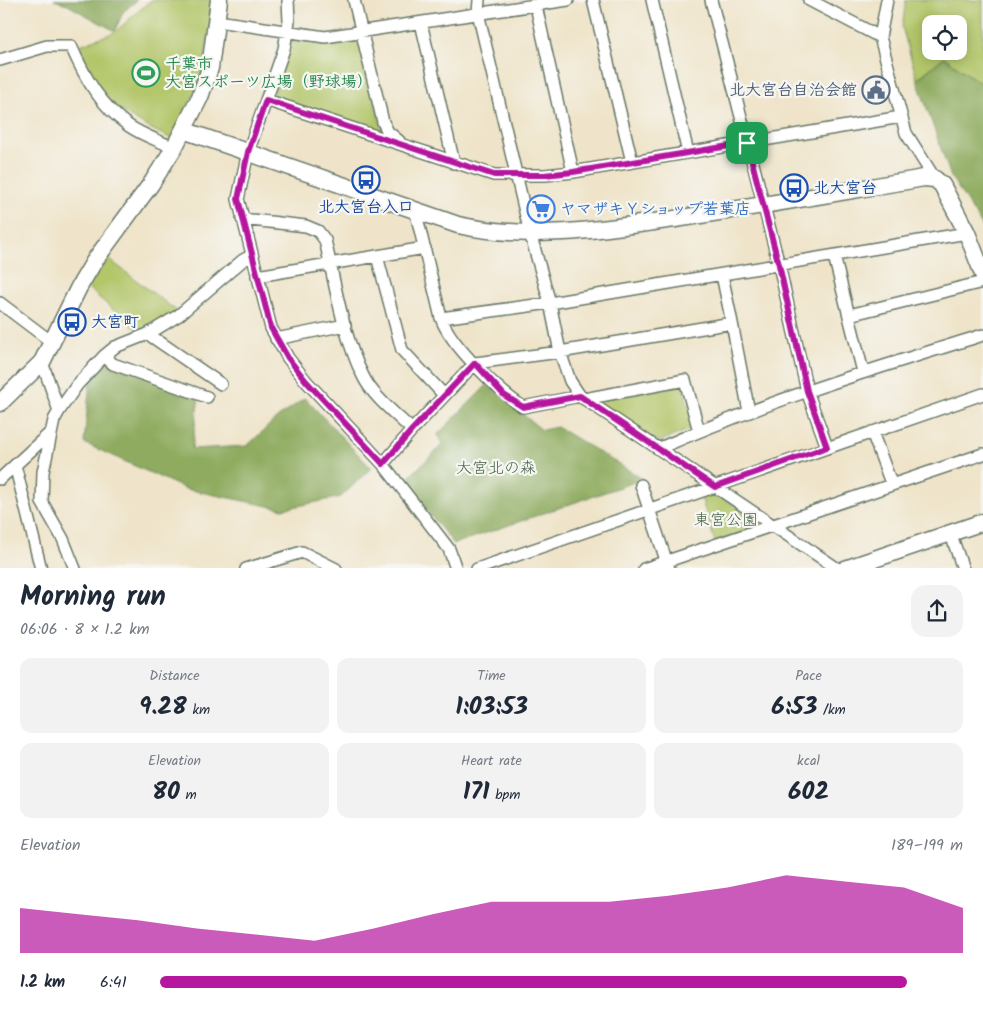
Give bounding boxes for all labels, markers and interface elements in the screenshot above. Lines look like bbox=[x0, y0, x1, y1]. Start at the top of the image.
map controls bbox=[922, 15, 967, 60]
button: locate bbox=[922, 15, 967, 60]
place label: 千葉市 大宮スポーツ広場（野球場） bbox=[165, 52, 373, 95]
sports icon: 千葉市 大宮スポーツ広場（野球場） bbox=[131, 58, 161, 88]
public building icon: 北大宮台自治会館 bbox=[861, 75, 891, 105]
place label: 北大宮台自治会館 bbox=[729, 78, 857, 103]
pin bbox=[726, 122, 768, 164]
icon: arrive bbox=[733, 129, 761, 157]
bus stop icon: 北大宮台入口 bbox=[351, 165, 381, 195]
bus stop icon: 北大宮台 bbox=[779, 173, 809, 203]
place label: 北大宮台 bbox=[813, 176, 877, 201]
supermarket icon: ヤマザキＹショップ若葉店 bbox=[526, 194, 556, 224]
place label: 北大宮台入口 bbox=[318, 195, 414, 220]
place label: ヤマザキＹショップ若葉店 bbox=[560, 197, 751, 222]
bus stop icon: 大宮町 bbox=[57, 307, 87, 337]
place label: 大宮町 bbox=[91, 310, 139, 335]
park label: 大宮北の森 bbox=[456, 456, 536, 481]
park label: 東宮公園 bbox=[694, 508, 758, 533]
text: Morning run bbox=[20, 575, 166, 620]
button: share bbox=[911, 585, 963, 637]
text: 06:06 · 8 × 1.2 km bbox=[20, 617, 149, 642]
text: Distance bbox=[149, 665, 200, 687]
text: Time bbox=[477, 665, 506, 687]
text: Pace bbox=[795, 665, 822, 687]
text: 9.28 bbox=[139, 687, 187, 727]
text: 1:03:53 bbox=[455, 687, 528, 727]
text: 6:53 bbox=[771, 687, 817, 727]
text: km bbox=[187, 699, 210, 721]
text: /km bbox=[817, 699, 846, 721]
text: Elevation bbox=[148, 750, 201, 772]
text: Heart rate bbox=[461, 750, 522, 772]
text: kcal bbox=[797, 750, 820, 772]
text: 80 bbox=[152, 772, 180, 812]
text: 171 bbox=[463, 772, 490, 812]
text: 602 bbox=[788, 772, 829, 812]
text: m bbox=[180, 784, 197, 806]
text: bpm bbox=[490, 784, 520, 806]
text: Elevation bbox=[20, 833, 81, 858]
text: 189–199 m bbox=[891, 833, 963, 858]
text: 1.2 km bbox=[20, 970, 65, 995]
text: 6:41 bbox=[100, 970, 127, 995]

